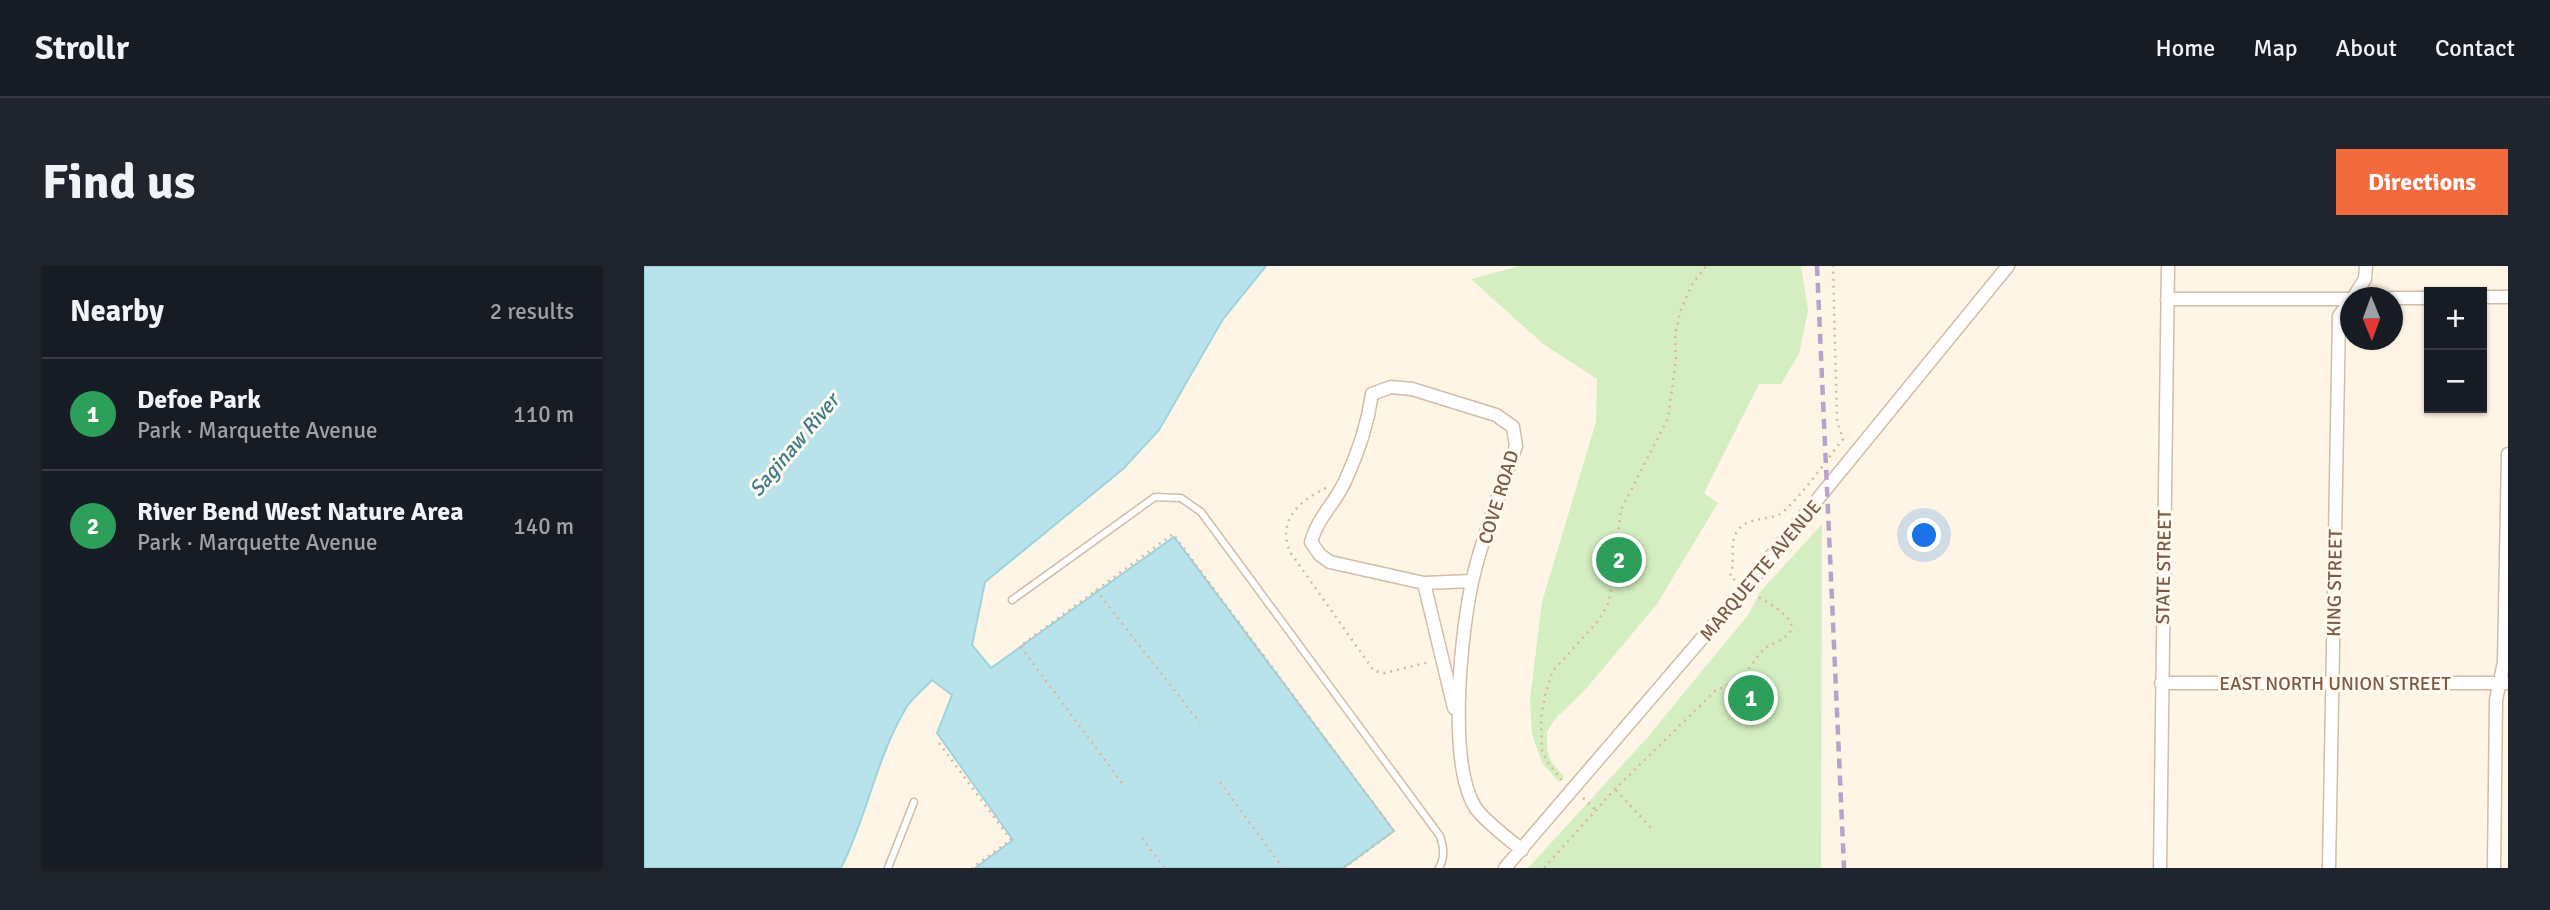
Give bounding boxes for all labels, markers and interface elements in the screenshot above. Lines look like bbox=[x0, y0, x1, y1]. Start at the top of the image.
text: Strollr bbox=[35, 28, 129, 69]
text: Home bbox=[2155, 33, 2215, 63]
text: Map bbox=[2253, 33, 2298, 63]
text: About bbox=[2336, 33, 2397, 63]
text: Contact bbox=[2435, 33, 2515, 63]
button: Directions bbox=[2336, 149, 2508, 215]
text: Find us bbox=[42, 152, 195, 212]
north arrow bbox=[2340, 287, 2403, 350]
map controls bbox=[2424, 287, 2487, 413]
button: + bbox=[2424, 287, 2487, 350]
text: Nearby bbox=[70, 293, 164, 330]
text: 2 results bbox=[490, 297, 574, 326]
button: − bbox=[2424, 350, 2487, 413]
text: Defoe Park bbox=[137, 384, 261, 416]
water label: Saginaw River bbox=[743, 386, 847, 502]
text: 1 bbox=[87, 400, 99, 429]
text: 110 m bbox=[513, 400, 574, 429]
text: Park · Marquette Avenue bbox=[137, 416, 377, 445]
street label: COVE ROAD bbox=[1473, 448, 1525, 547]
street label: MARQUETTE AVENUE bbox=[1695, 495, 1827, 646]
text: River Bend West Nature Area bbox=[137, 496, 464, 528]
street label: STATE STREET bbox=[2151, 509, 2177, 625]
text: 2 bbox=[87, 512, 99, 541]
text: 140 m bbox=[513, 512, 574, 541]
your location bbox=[1907, 518, 1941, 552]
text: Park · Marquette Avenue bbox=[137, 528, 377, 557]
street label: KING STREET bbox=[2322, 528, 2348, 637]
pin: 2 bbox=[1596, 534, 1642, 586]
pin: 1 bbox=[1728, 672, 1774, 724]
street label: EAST NORTH UNION STREET bbox=[2219, 672, 2451, 696]

